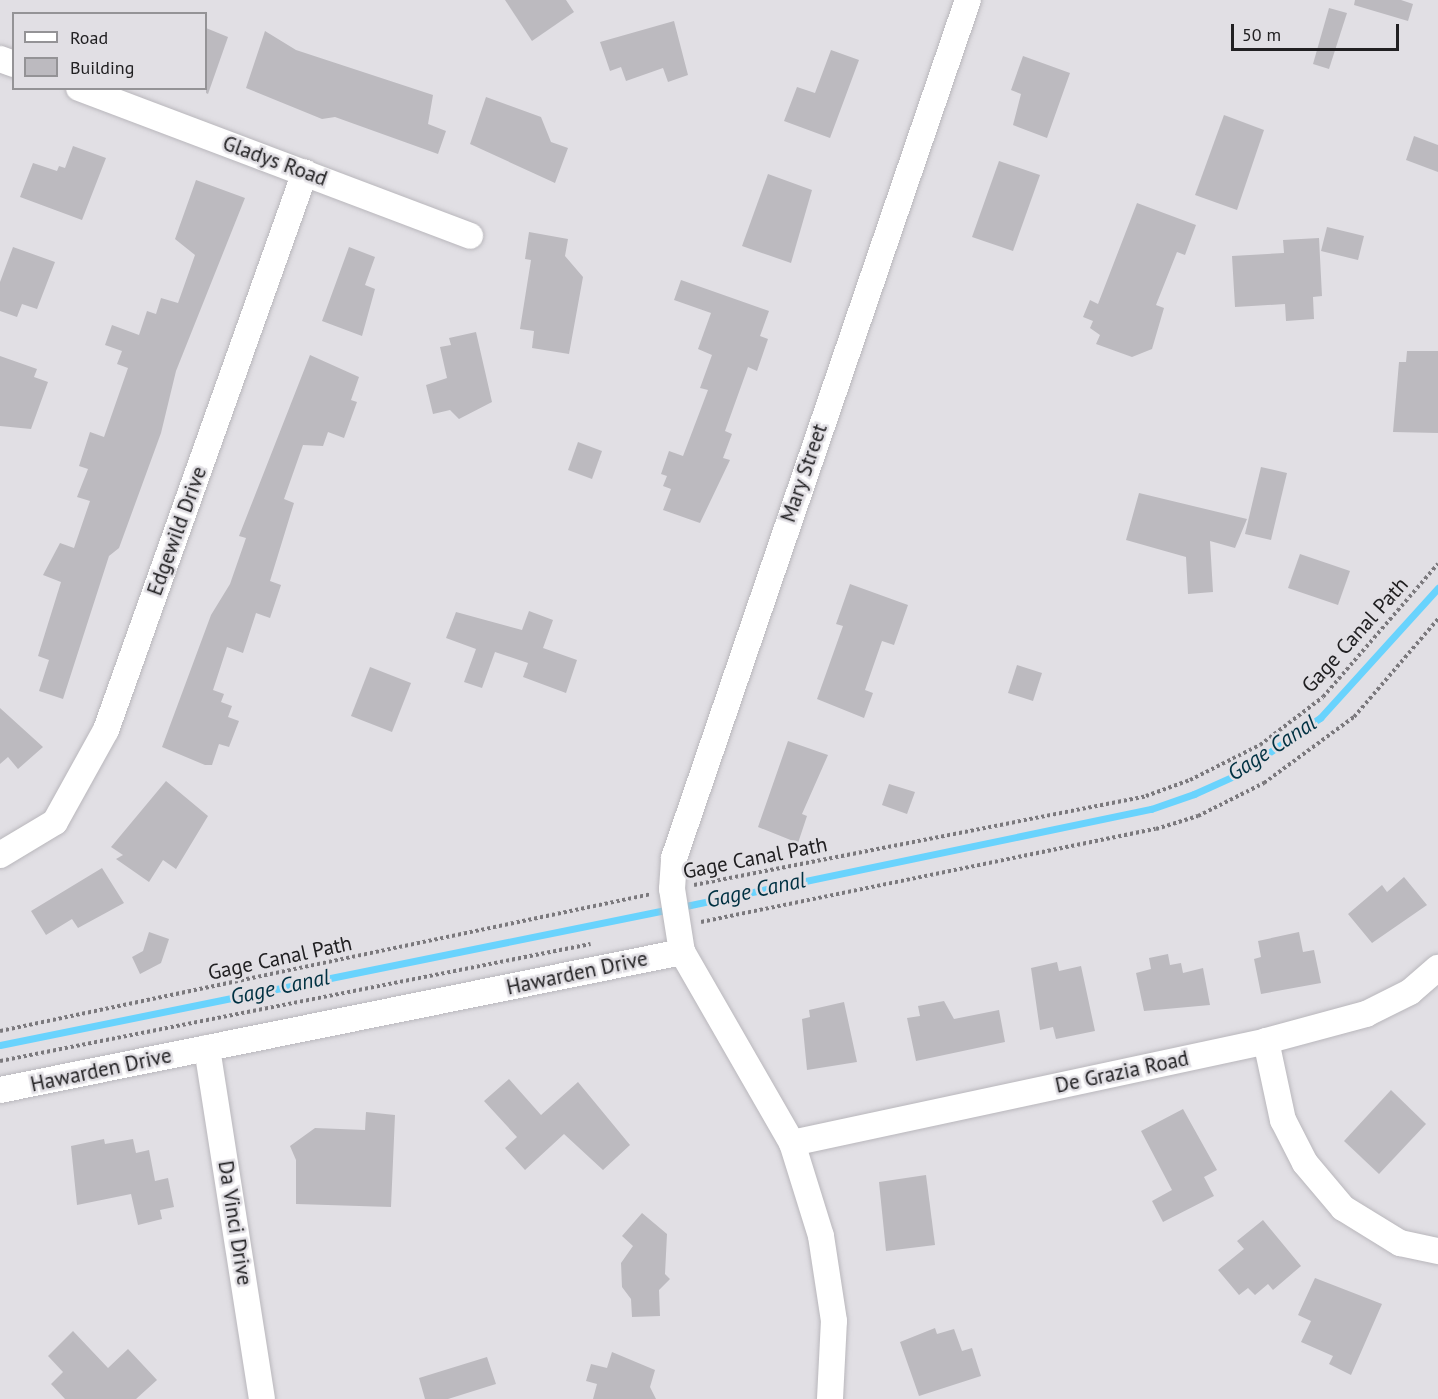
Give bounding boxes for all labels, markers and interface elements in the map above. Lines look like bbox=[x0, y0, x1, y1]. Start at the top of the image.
legend bbox=[12, 12, 207, 90]
scale bar bbox=[1234, 12, 1402, 50]
text: 50 m bbox=[1242, 23, 1281, 46]
text: Road bbox=[70, 26, 108, 49]
text: Building bbox=[70, 56, 134, 79]
street label: Gladys Road bbox=[219, 130, 331, 192]
street label: Mary Street bbox=[775, 420, 833, 526]
street label: Edgewild Drive bbox=[142, 463, 212, 599]
street label: Gage Canal Path bbox=[1297, 572, 1413, 698]
water label: Gage Canal bbox=[1223, 710, 1321, 786]
street label: Gage Canal Path bbox=[681, 832, 829, 884]
water label: Gage Canal bbox=[704, 867, 808, 913]
street label: Gage Canal Path bbox=[206, 930, 354, 986]
street label: Hawarden Drive bbox=[504, 946, 650, 1000]
water label: Gage Canal bbox=[228, 964, 332, 1010]
street label: Hawarden Drive bbox=[28, 1043, 174, 1097]
street label: De Grazia Road bbox=[1053, 1046, 1191, 1098]
street label: Da Vinci Drive bbox=[213, 1159, 257, 1287]

